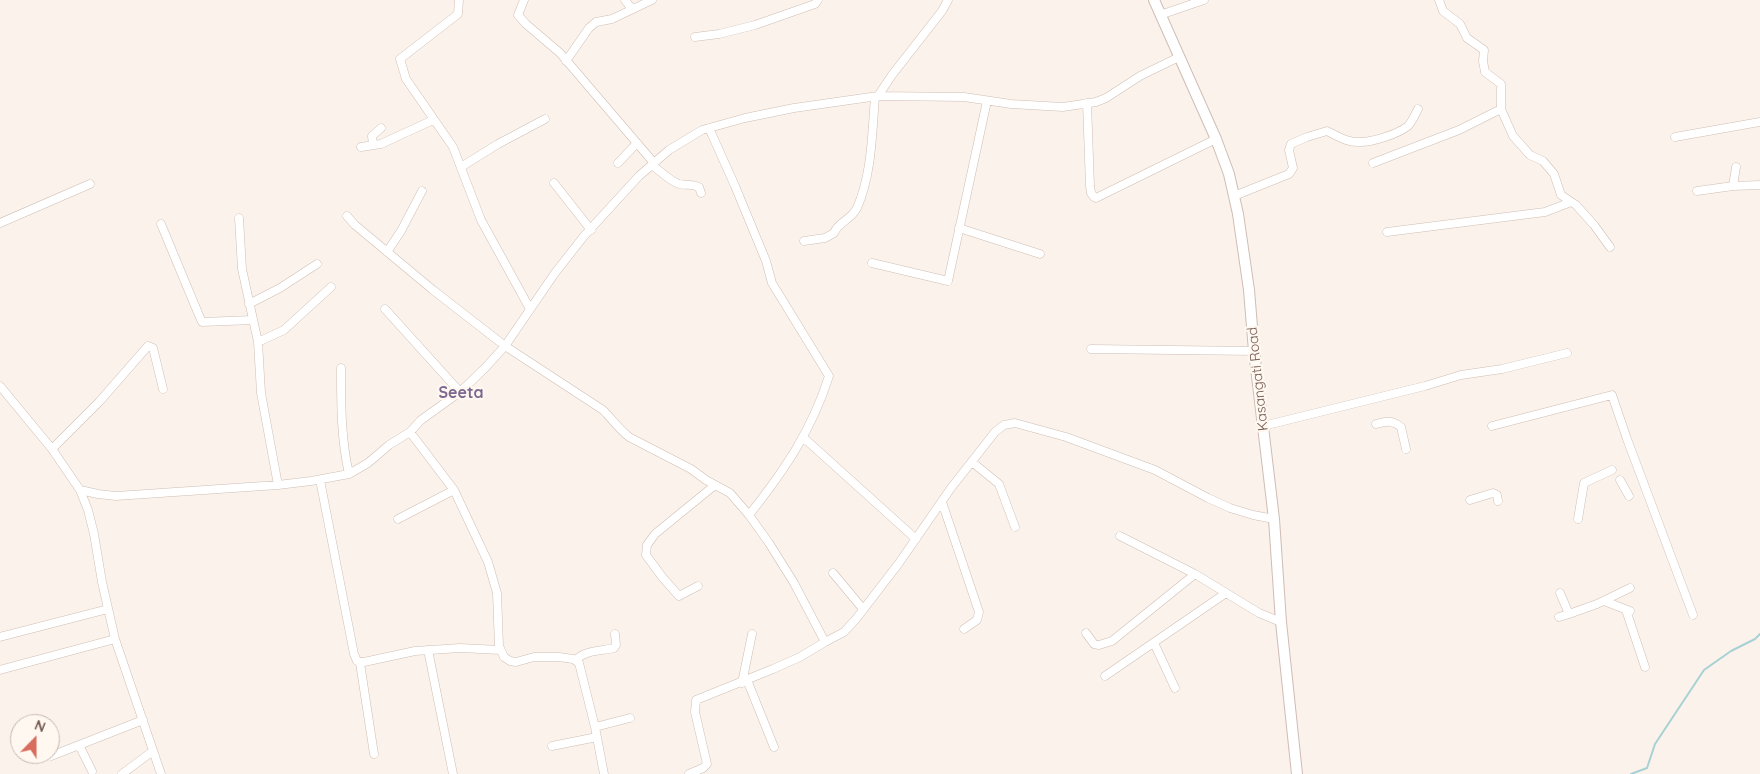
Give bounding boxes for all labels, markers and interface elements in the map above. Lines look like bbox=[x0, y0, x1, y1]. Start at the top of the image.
street label: Kasangati Road bbox=[1244, 326, 1272, 432]
district label: Seeta bbox=[438, 383, 484, 403]
north arrow bbox=[10, 714, 60, 764]
text: N bbox=[32, 716, 48, 736]

